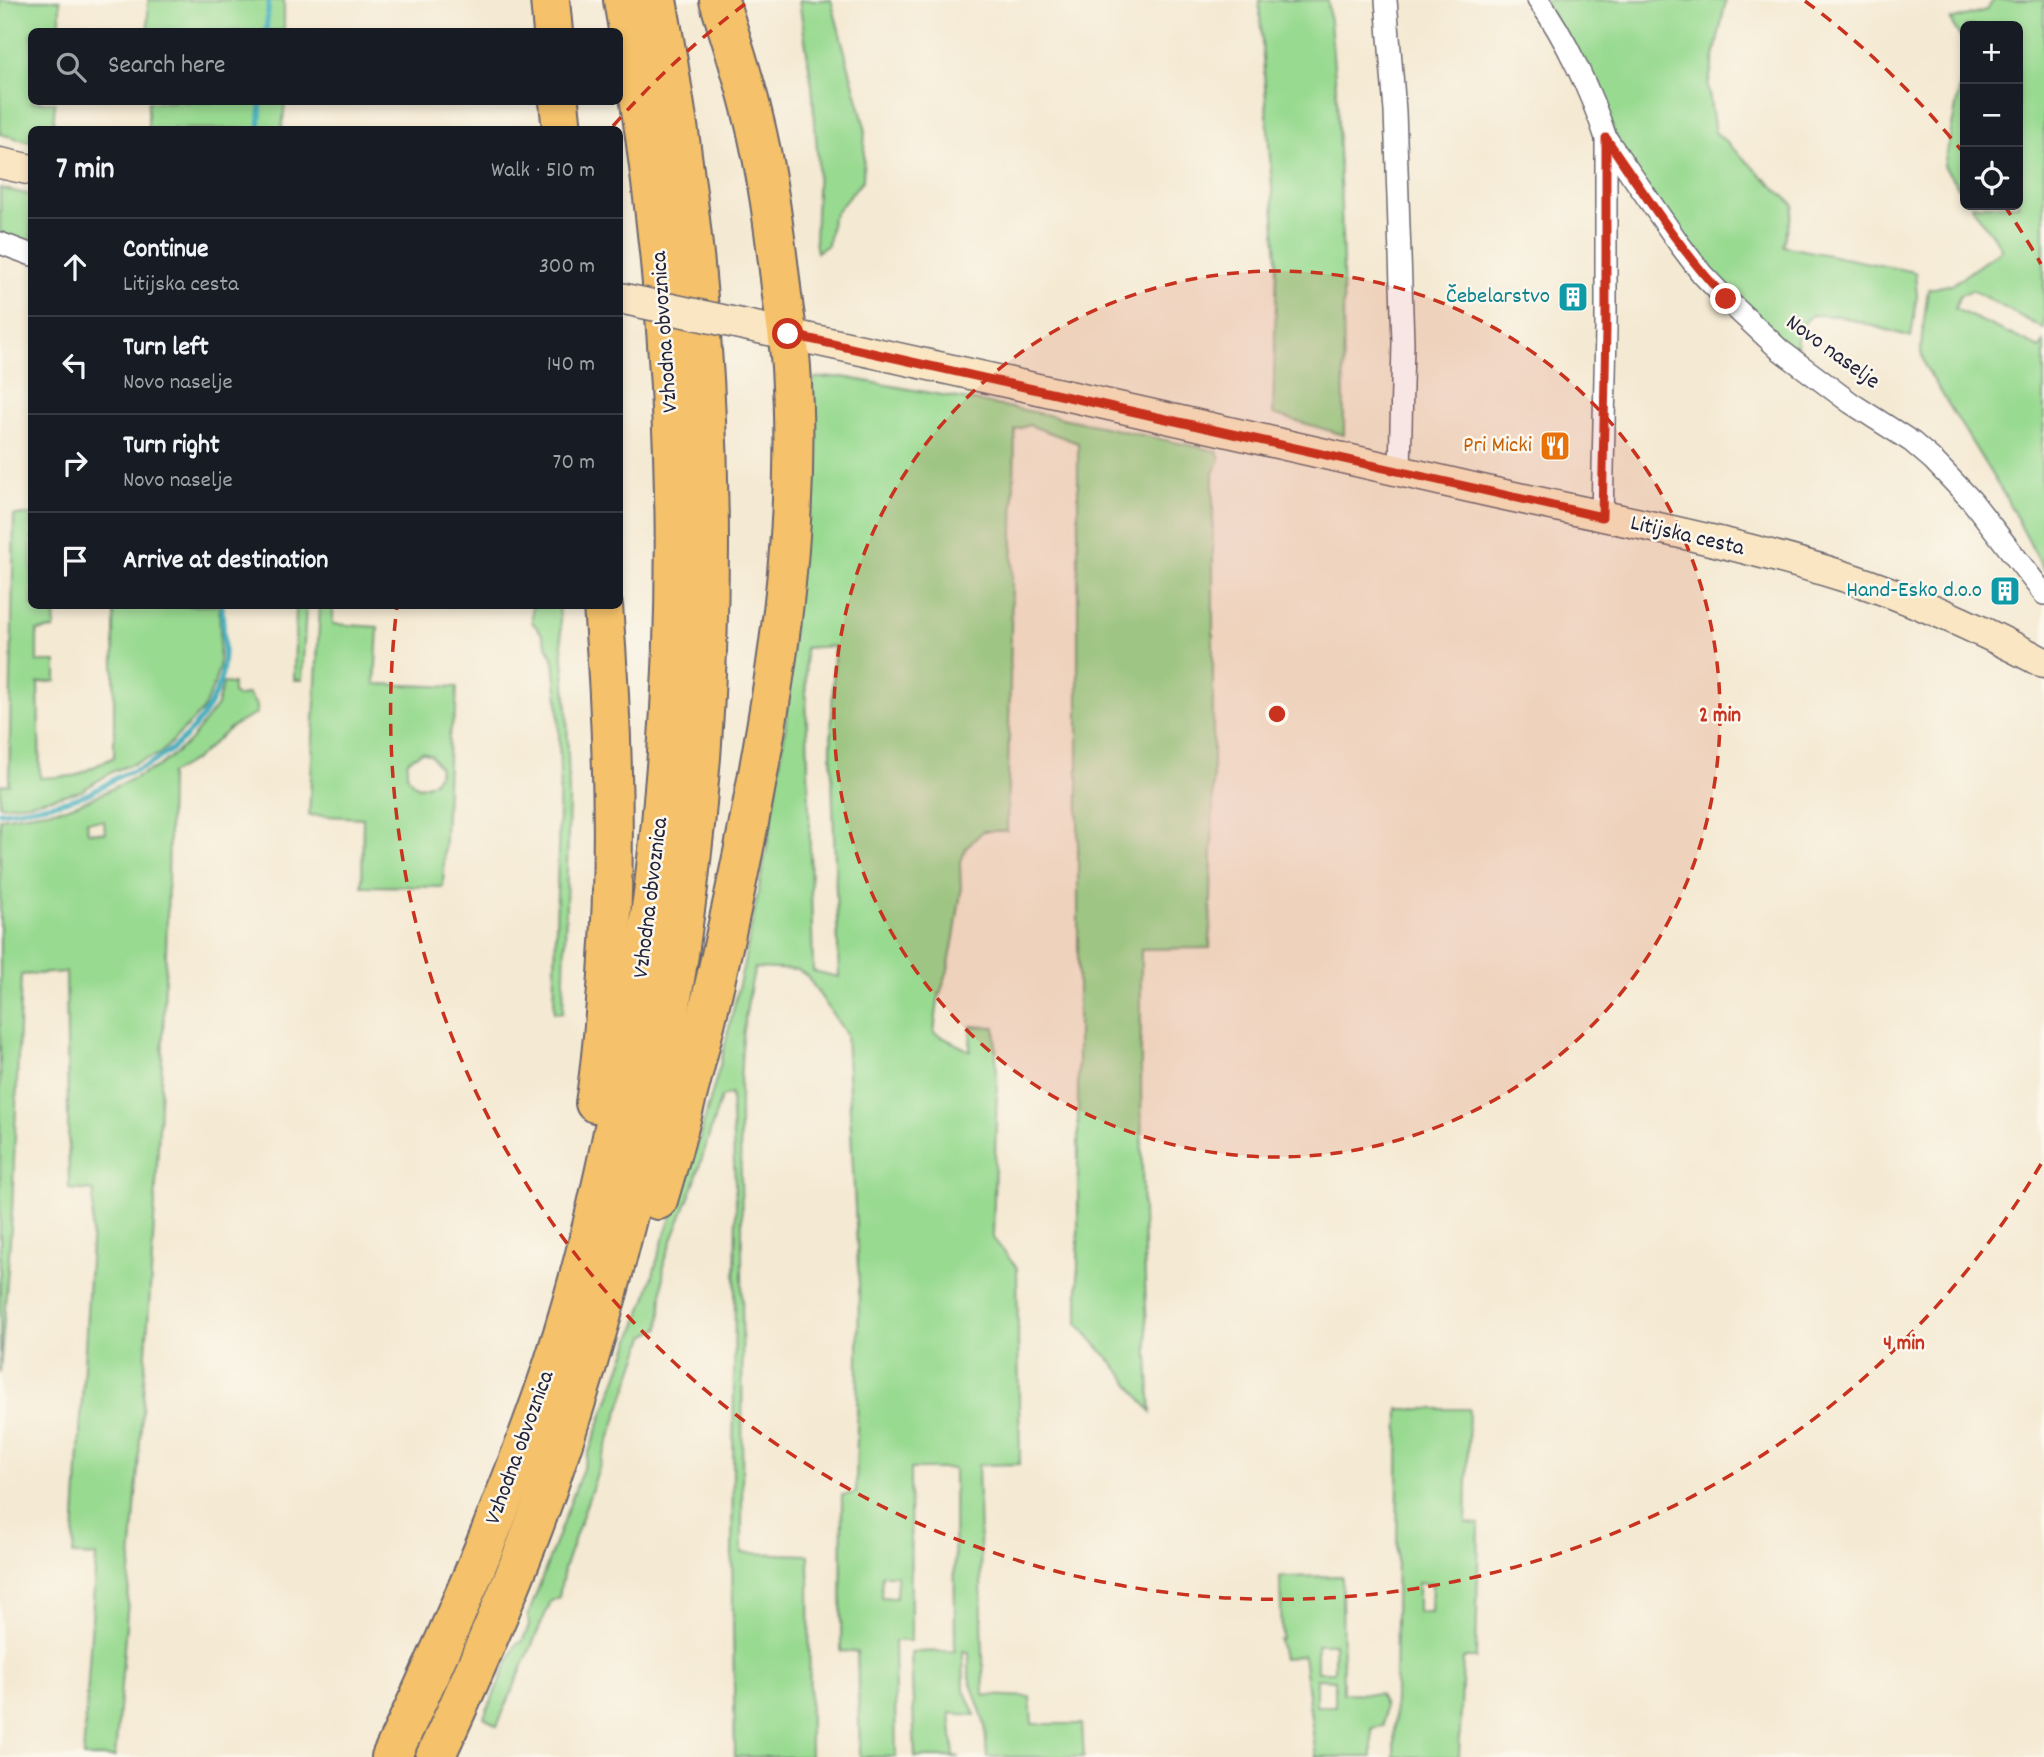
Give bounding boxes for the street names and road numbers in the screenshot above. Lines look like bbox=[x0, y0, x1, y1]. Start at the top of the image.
street label: Vzhodna obvoznica bbox=[644, 249, 688, 414]
street label: Novo naselje bbox=[1778, 307, 1886, 399]
street label: Litijska cesta bbox=[1627, 508, 1748, 566]
street label: Vzhodna obvoznica bbox=[626, 815, 678, 980]
street label: Vzhodna obvoznica bbox=[478, 1365, 565, 1530]

